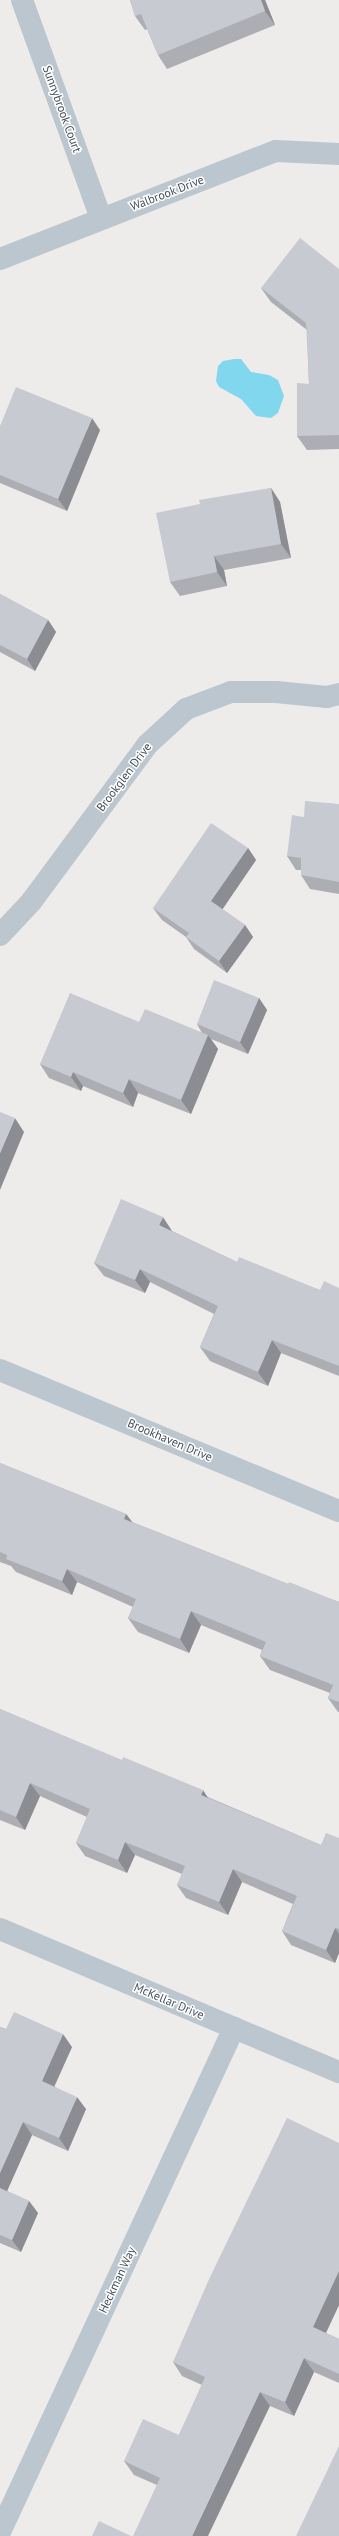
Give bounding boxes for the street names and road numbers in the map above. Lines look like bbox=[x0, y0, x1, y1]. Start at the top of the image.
street label: Sunnybrook Court bbox=[40, 63, 84, 155]
street label: Walbrook Drive bbox=[128, 172, 206, 214]
street label: Brookglen Drive bbox=[93, 740, 155, 814]
street label: Brookhaven Drive bbox=[125, 1416, 215, 1464]
street label: McKellar Drive bbox=[132, 1980, 206, 2022]
street label: Heckman Way bbox=[95, 2244, 139, 2316]

